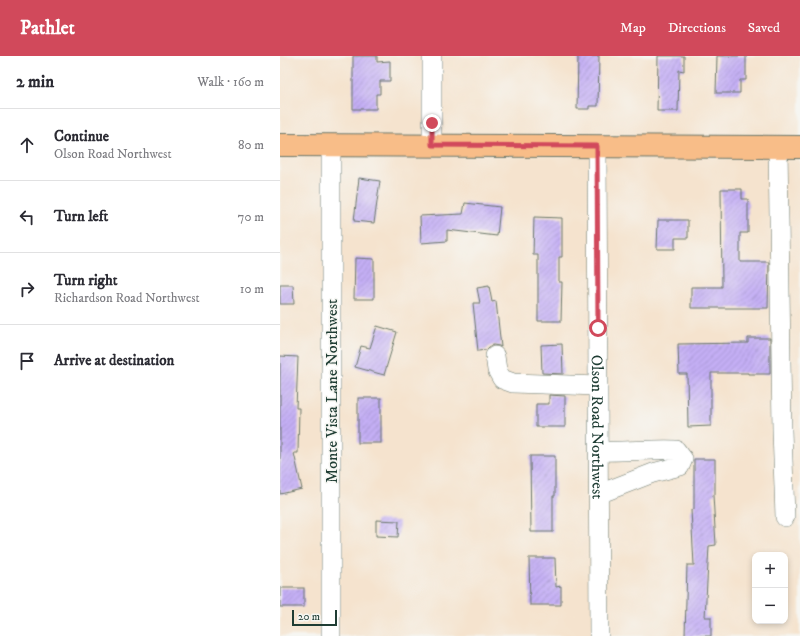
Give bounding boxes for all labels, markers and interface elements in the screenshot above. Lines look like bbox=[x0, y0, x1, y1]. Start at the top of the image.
text: Pathlet bbox=[20, 17, 75, 40]
text: Map bbox=[620, 19, 646, 37]
text: Directions bbox=[668, 19, 726, 37]
text: Saved bbox=[748, 19, 780, 37]
text: 2 min bbox=[16, 71, 54, 93]
text: Walk · 160 m bbox=[197, 74, 264, 90]
route end bbox=[423, 114, 441, 132]
text: Continue bbox=[54, 127, 109, 146]
icon: ahead bbox=[16, 134, 38, 156]
text: 80 m bbox=[238, 137, 264, 153]
text: Olson Road Northwest bbox=[54, 146, 172, 162]
icon: left bbox=[16, 206, 38, 228]
text: Turn left bbox=[54, 207, 108, 226]
text: 70 m bbox=[238, 209, 264, 225]
text: Turn right bbox=[54, 271, 117, 290]
icon: right bbox=[16, 278, 38, 300]
text: 10 m bbox=[240, 281, 264, 297]
text: Richardson Road Northwest bbox=[54, 290, 200, 306]
street label: Monte Vista Lane Northwest bbox=[322, 299, 342, 483]
route start bbox=[589, 319, 607, 337]
icon: arrive bbox=[16, 350, 38, 372]
text: Arrive at destination bbox=[54, 351, 174, 370]
street label: Olson Road Northwest bbox=[587, 355, 607, 499]
map controls bbox=[752, 552, 788, 624]
button: + bbox=[752, 552, 788, 588]
button: − bbox=[752, 588, 788, 624]
scale bar bbox=[292, 608, 337, 627]
text: 20 m bbox=[298, 610, 320, 624]

